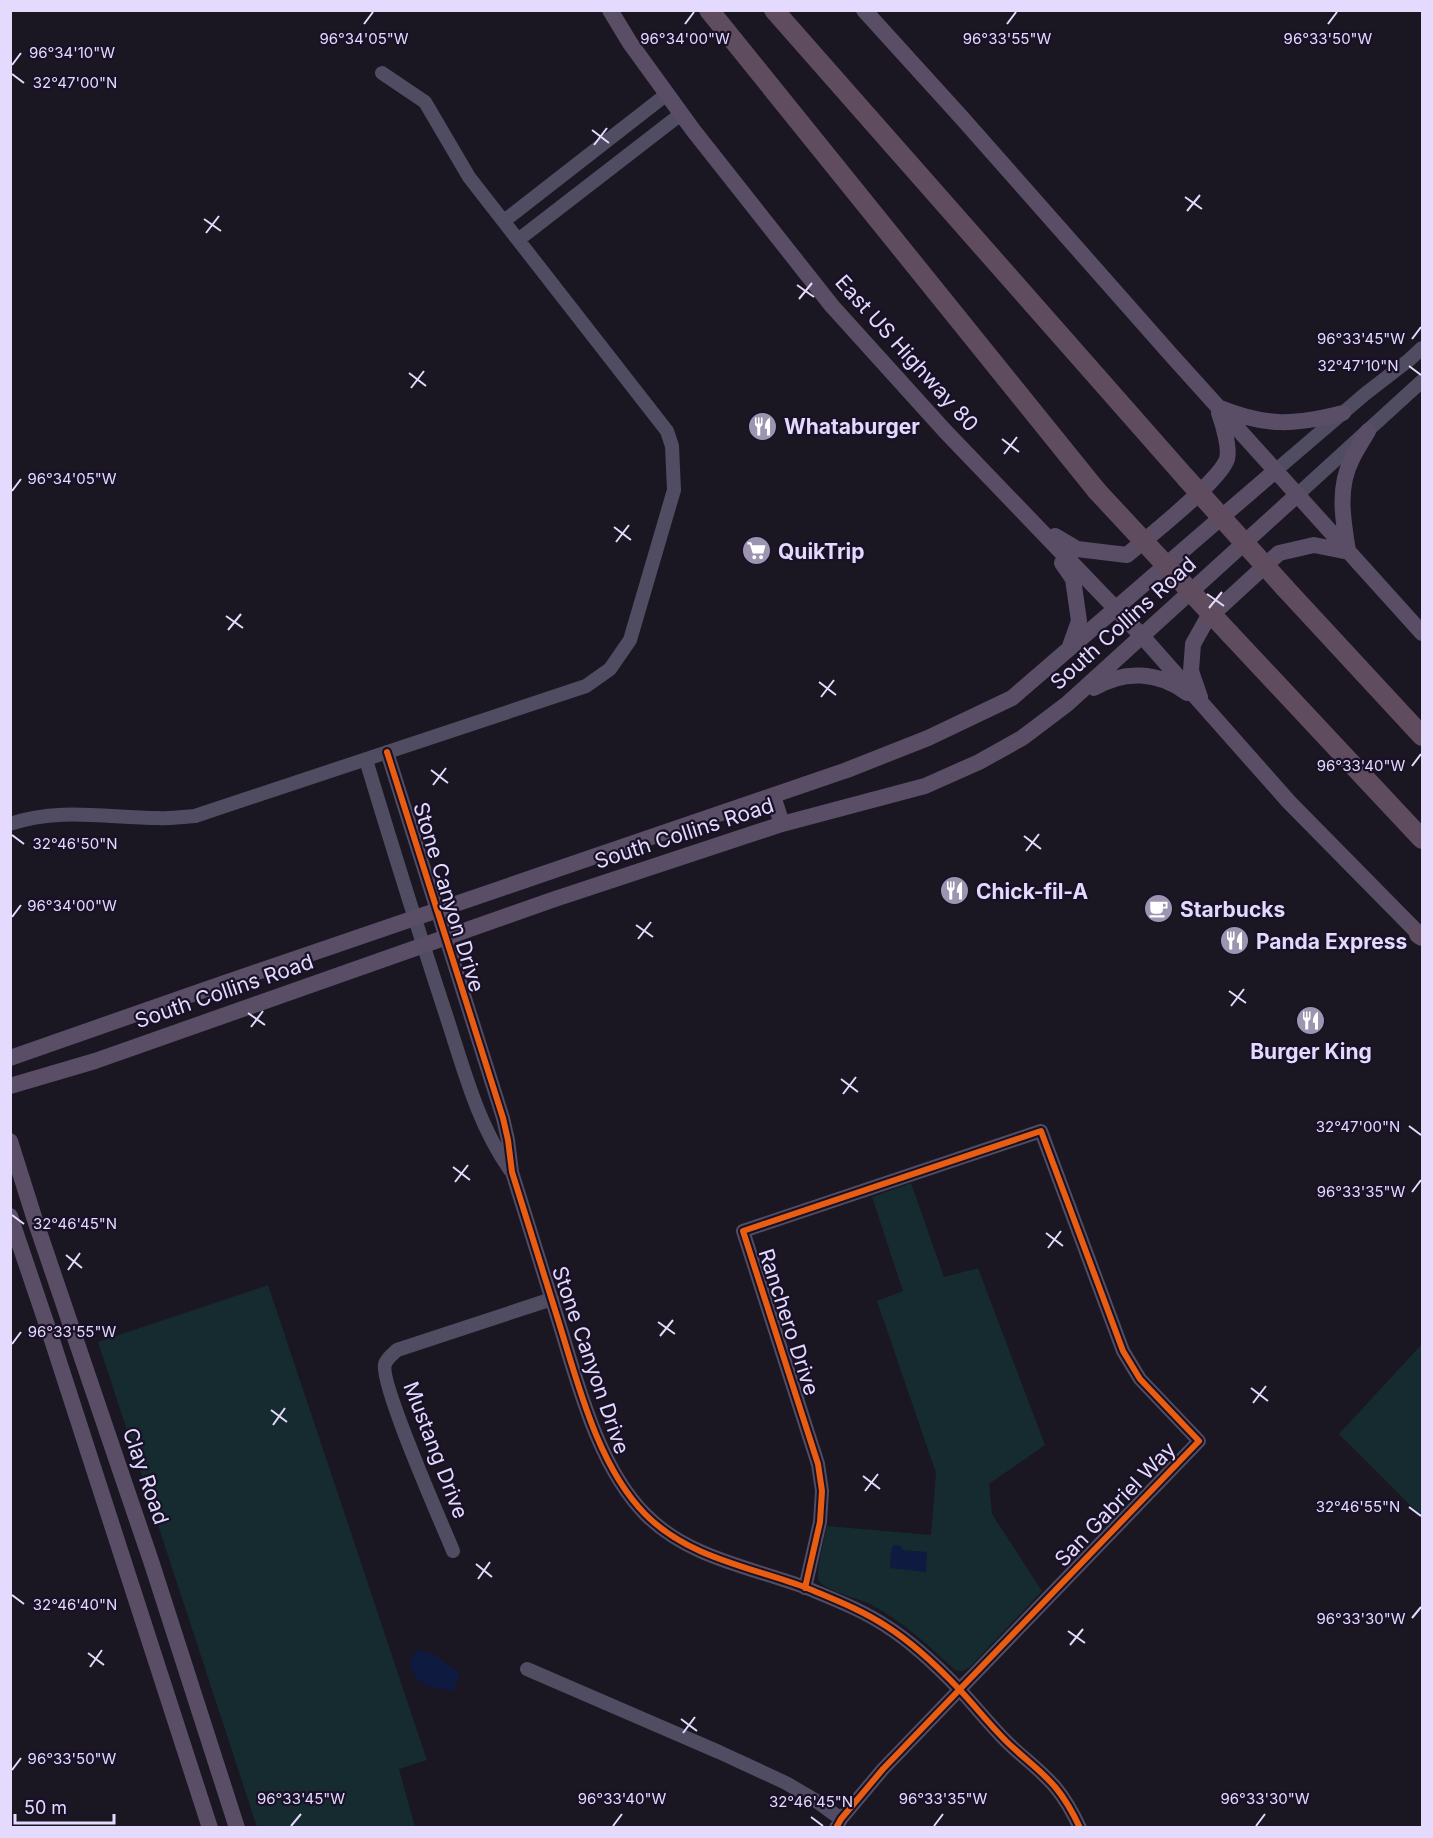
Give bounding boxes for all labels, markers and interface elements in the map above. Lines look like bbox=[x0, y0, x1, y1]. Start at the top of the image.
text: 96°34'05"W bbox=[319, 29, 409, 48]
text: 96°34'00"W bbox=[640, 29, 730, 48]
text: 96°33'55"W bbox=[963, 29, 1051, 48]
text: 96°33'50"W bbox=[1284, 29, 1373, 48]
text: 96°34'10"W bbox=[29, 43, 115, 62]
text: 32°47'00"N bbox=[33, 73, 117, 92]
street label: East US Highway 80 bbox=[830, 270, 984, 436]
text: 96°33'45"W bbox=[1317, 329, 1405, 348]
text: 32°47'10"N bbox=[1317, 356, 1399, 375]
restaurant icon: Whataburger bbox=[747, 410, 779, 442]
place label: Whataburger bbox=[784, 414, 920, 439]
text: 96°34'05"W bbox=[27, 469, 117, 488]
supermarket icon: QuikTrip bbox=[741, 535, 773, 567]
place label: QuikTrip bbox=[778, 539, 865, 564]
street label: South Collins Road bbox=[1045, 551, 1201, 695]
text: 96°33'40"W bbox=[1317, 756, 1405, 775]
street label: South Collins Road bbox=[591, 792, 777, 874]
street label: Stone Canyon Drive bbox=[408, 799, 490, 995]
text: 32°46'50"N bbox=[33, 834, 117, 853]
restaurant icon: Chick-fil-A bbox=[939, 875, 971, 907]
place label: Chick-fil-A bbox=[976, 879, 1088, 904]
cafe icon: Starbucks bbox=[1143, 893, 1175, 925]
text: 96°34'00"W bbox=[27, 896, 117, 915]
place label: Starbucks bbox=[1180, 897, 1285, 922]
restaurant icon: Panda Express bbox=[1219, 925, 1251, 957]
place label: Panda Express bbox=[1256, 929, 1407, 954]
street label: South Collins Road bbox=[132, 949, 316, 1033]
restaurant icon: Burger King bbox=[1295, 1004, 1327, 1036]
place label: Burger King bbox=[1250, 1039, 1372, 1064]
text: 32°47'00"N bbox=[1316, 1117, 1400, 1136]
text: 96°33'35"W bbox=[1317, 1182, 1406, 1201]
text: 32°46'45"N bbox=[33, 1214, 117, 1233]
street label: Ranchero Drive bbox=[754, 1246, 824, 1398]
street label: Stone Canyon Drive bbox=[547, 1263, 635, 1457]
text: 96°33'55"W bbox=[28, 1322, 116, 1341]
street label: Mustang Drive bbox=[398, 1378, 474, 1522]
street label: Clay Road bbox=[118, 1425, 174, 1527]
street label: San Gabriel Way bbox=[1049, 1436, 1181, 1571]
text: 32°46'55"N bbox=[1316, 1497, 1400, 1516]
text: 32°46'40"N bbox=[33, 1595, 117, 1614]
text: 96°33'30"W bbox=[1317, 1609, 1406, 1628]
text: 96°33'50"W bbox=[28, 1749, 117, 1768]
scale bar bbox=[15, 1787, 114, 1825]
text: 96°33'45"W bbox=[257, 1789, 345, 1808]
text: 96°33'40"W bbox=[578, 1789, 666, 1808]
text: 96°33'35"W bbox=[899, 1789, 988, 1808]
text: 96°33'30"W bbox=[1221, 1789, 1310, 1808]
text: 32°46'45"N bbox=[769, 1792, 853, 1811]
text: 50 m bbox=[24, 1797, 67, 1818]

